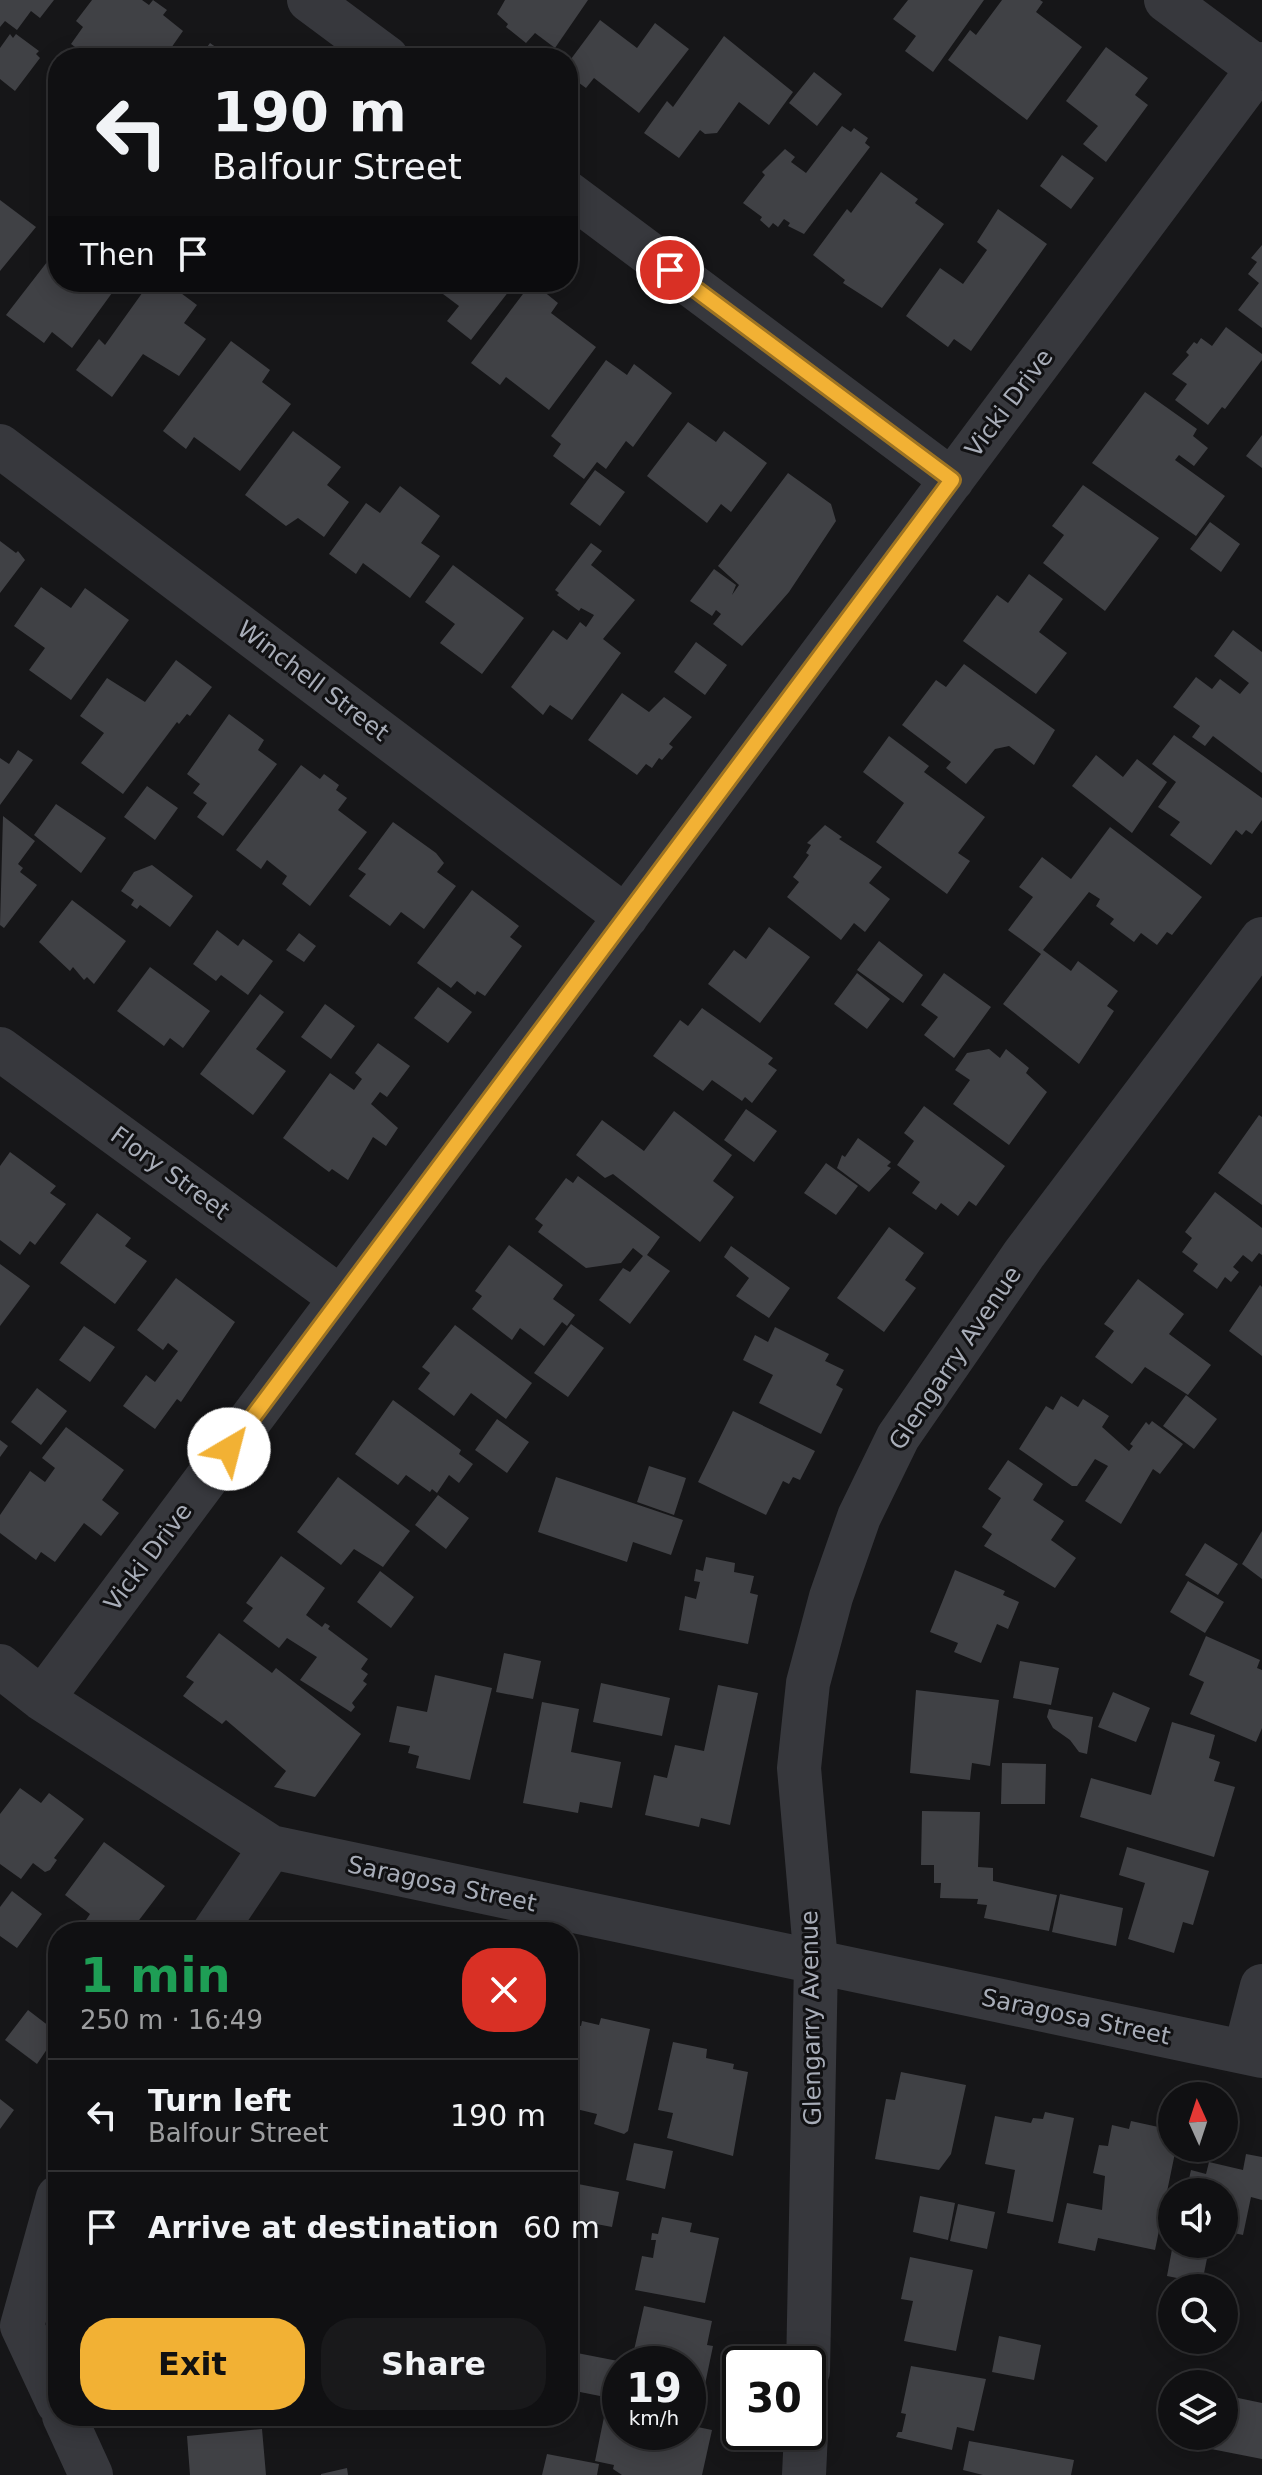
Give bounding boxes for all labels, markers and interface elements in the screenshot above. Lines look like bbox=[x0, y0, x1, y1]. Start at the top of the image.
text: 190 m bbox=[212, 79, 407, 144]
icon: left bbox=[80, 80, 184, 184]
text: Balfour Street bbox=[212, 146, 462, 187]
icon: arrive bbox=[171, 232, 215, 276]
pin bbox=[636, 236, 704, 304]
text: Then bbox=[80, 237, 155, 272]
icon: arrive bbox=[648, 248, 692, 292]
street label: Vicki Drive bbox=[959, 343, 1059, 463]
street label: Winchell Street bbox=[232, 615, 394, 747]
street label: Flory Street bbox=[105, 1121, 235, 1225]
street label: Glengarry Avenue bbox=[883, 1261, 1027, 1455]
position arrow bbox=[187, 1407, 271, 1491]
street label: Vicki Drive bbox=[98, 1497, 198, 1617]
street label: Saragosa Street bbox=[345, 1850, 539, 1918]
street label: Glengarry Avenue bbox=[795, 1910, 827, 2126]
text: 1 min bbox=[80, 1947, 231, 2003]
button: close bbox=[462, 1948, 546, 2032]
street label: Saragosa Street bbox=[979, 1983, 1173, 2051]
text: 250 m · 16:49 bbox=[80, 2005, 263, 2035]
north arrow bbox=[1158, 2082, 1238, 2162]
map controls bbox=[1158, 2082, 1238, 2450]
text: Turn left bbox=[148, 2083, 291, 2118]
icon: left bbox=[80, 2093, 124, 2137]
text: 190 m bbox=[450, 2098, 546, 2133]
text: Balfour Street bbox=[148, 2118, 329, 2148]
button: sound bbox=[1158, 2178, 1238, 2258]
icon: arrive bbox=[80, 2205, 124, 2249]
text: Arrive at destination bbox=[148, 2210, 499, 2245]
text: 60 m bbox=[523, 2210, 600, 2245]
button: search bbox=[1158, 2274, 1238, 2354]
button: Exit bbox=[80, 2318, 305, 2410]
button: Share bbox=[321, 2318, 546, 2410]
speed limit sign: 30 bbox=[722, 2346, 826, 2450]
text: 19 bbox=[626, 2365, 682, 2411]
button: layers bbox=[1158, 2370, 1238, 2450]
text: km/h bbox=[629, 2406, 679, 2430]

